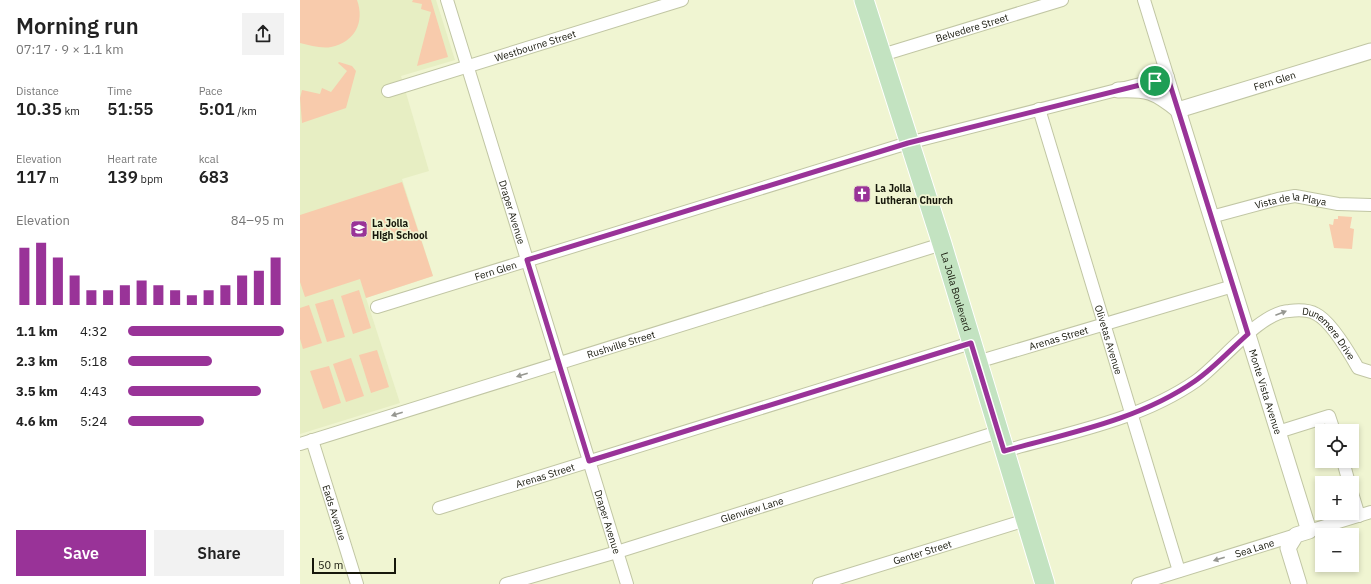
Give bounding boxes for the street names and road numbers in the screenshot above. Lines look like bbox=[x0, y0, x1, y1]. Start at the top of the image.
street label: Belvedere Street bbox=[934, 10, 1010, 45]
street label: Westbourne Street bbox=[493, 27, 578, 64]
street label: Fern Glen bbox=[1252, 68, 1297, 93]
street label: Draper Avenue bbox=[496, 178, 529, 246]
street label: Vista de la Playa bbox=[1253, 190, 1328, 211]
street label: La Jolla Boulevard bbox=[938, 250, 975, 333]
street label: Fern Glen bbox=[473, 258, 518, 283]
street label: Olivetas Avenue bbox=[1092, 303, 1126, 377]
street label: Dunemere Drive bbox=[1301, 304, 1358, 363]
street label: Arenas Street bbox=[1027, 323, 1090, 353]
street label: Rushville Street bbox=[585, 327, 657, 361]
street label: Monte Vista Avenue bbox=[1246, 347, 1285, 437]
street label: Arenas Street bbox=[514, 460, 577, 490]
street label: Eads Avenue bbox=[320, 483, 350, 542]
street label: Draper Avenue bbox=[592, 488, 624, 556]
street label: Glenview Lane bbox=[719, 493, 785, 526]
street label: Sea Lane bbox=[1233, 535, 1276, 560]
street label: Genter Street bbox=[891, 537, 954, 567]

